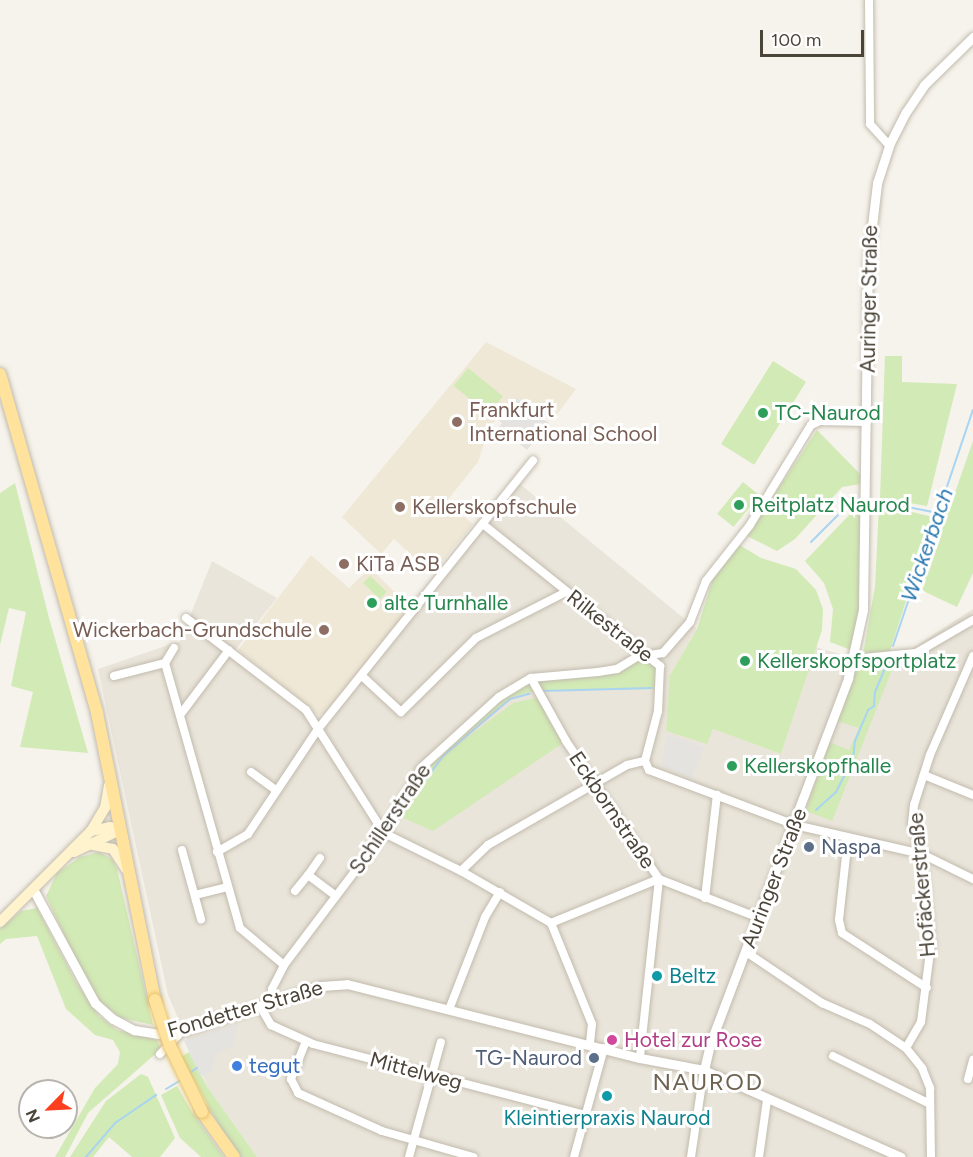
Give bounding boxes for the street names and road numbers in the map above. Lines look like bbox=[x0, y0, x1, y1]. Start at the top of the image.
street label: Auringer Straße bbox=[855, 225, 883, 373]
street label: Rilkestraße bbox=[562, 584, 658, 668]
street label: Eckbornstraße bbox=[563, 747, 661, 873]
street label: Schillerstraße bbox=[344, 759, 436, 879]
street label: Auringer Straße bbox=[736, 805, 812, 951]
street label: Hofäckerstraße bbox=[903, 812, 941, 958]
street label: Fondetter Straße bbox=[164, 975, 326, 1043]
street label: Mittelweg bbox=[367, 1047, 465, 1095]

